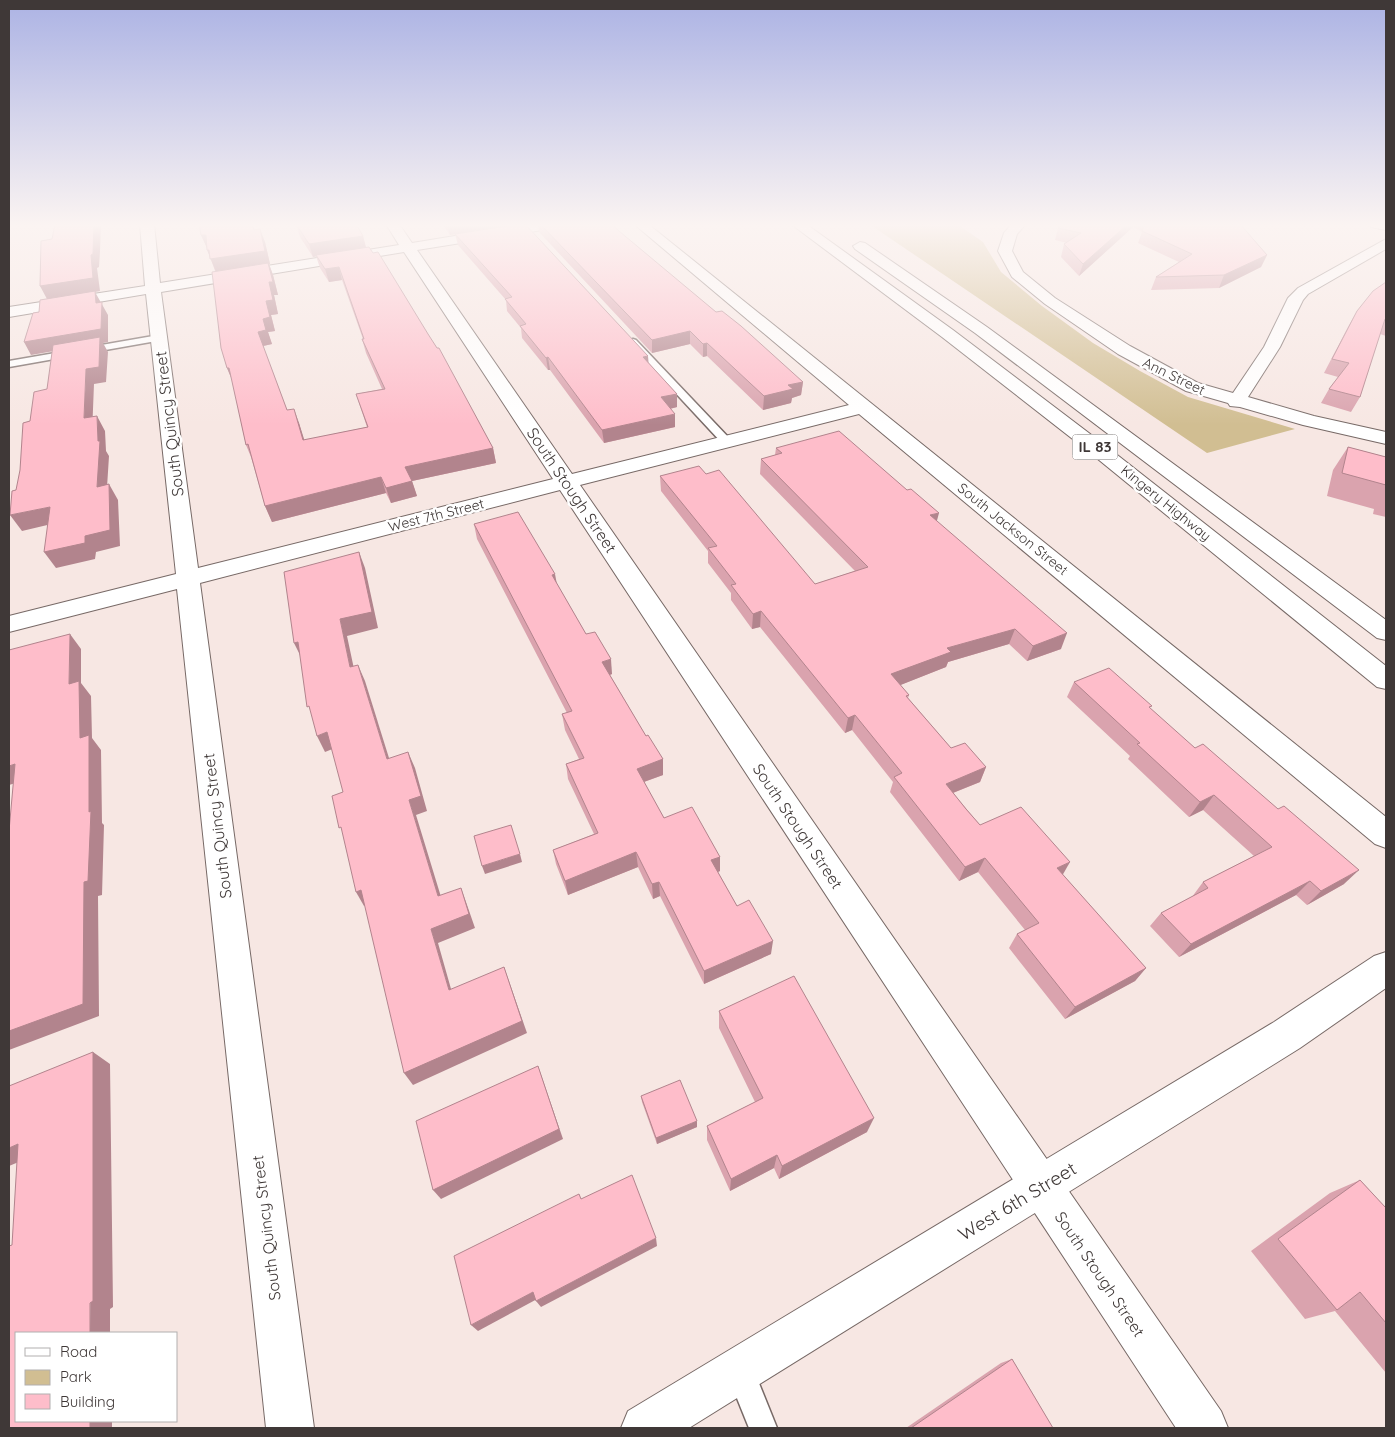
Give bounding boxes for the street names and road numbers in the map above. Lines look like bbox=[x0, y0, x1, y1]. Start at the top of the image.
street label: South Quincy Street bbox=[150, 350, 188, 498]
street label: Ann Street bbox=[1140, 353, 1208, 399]
street label: South Stough Street bbox=[523, 424, 621, 556]
road number: IL 83 bbox=[1072, 434, 1118, 460]
street label: Kingery Highway bbox=[1117, 461, 1215, 545]
street label: South Jackson Street bbox=[954, 479, 1072, 579]
street label: West 7th Street bbox=[386, 494, 486, 536]
street label: South Quincy Street bbox=[198, 752, 236, 900]
street label: South Stough Street bbox=[749, 760, 847, 892]
street label: South Quincy Street bbox=[247, 1154, 285, 1302]
street label: West 6th Street bbox=[953, 1156, 1081, 1246]
street label: South Stough Street bbox=[1051, 1208, 1149, 1340]

